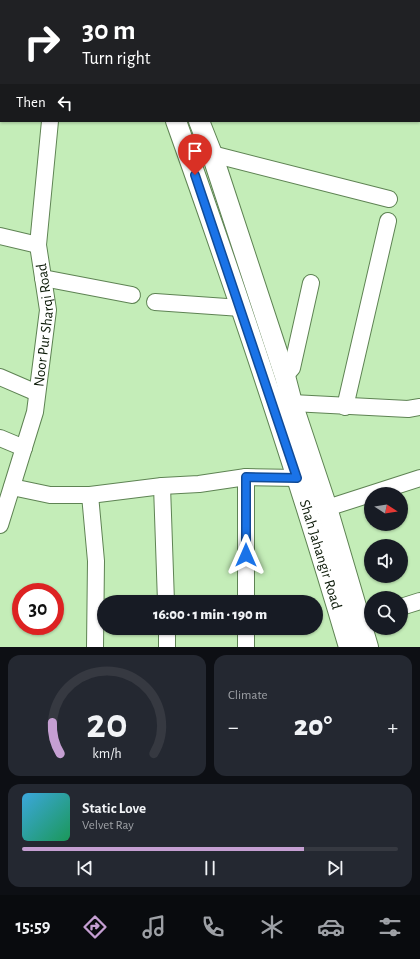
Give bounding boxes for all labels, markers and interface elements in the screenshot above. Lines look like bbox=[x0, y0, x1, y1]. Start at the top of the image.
icon: right bbox=[16, 16, 68, 68]
text: 30 m bbox=[82, 17, 135, 45]
text: Turn right bbox=[82, 50, 151, 68]
icon: left bbox=[54, 92, 76, 114]
text: Then bbox=[16, 95, 46, 110]
pin bbox=[178, 134, 212, 175]
icon: arrive bbox=[184, 140, 206, 162]
street label: Noor Pur Sharqi Road bbox=[31, 262, 56, 388]
north arrow bbox=[364, 487, 408, 531]
map controls bbox=[364, 487, 408, 635]
street label: Shah Jahangir Road bbox=[297, 498, 344, 611]
position arrow bbox=[225, 534, 267, 576]
button: sound bbox=[364, 539, 408, 583]
speed limit sign: 30 bbox=[12, 583, 64, 635]
button: search bbox=[364, 591, 408, 635]
text: 16:00 · 1 min · 190 m bbox=[153, 607, 267, 622]
text: Climate bbox=[228, 689, 267, 702]
text: 20 bbox=[86, 703, 128, 744]
text: 20° bbox=[294, 711, 332, 741]
text: − bbox=[228, 716, 239, 738]
text: + bbox=[387, 716, 398, 738]
text: km/h bbox=[92, 746, 122, 760]
text: Static Love bbox=[82, 801, 146, 816]
text: Velvet Ray bbox=[82, 819, 134, 832]
icon: previous bbox=[74, 857, 96, 879]
icon: pause bbox=[199, 857, 221, 879]
icon: next bbox=[324, 857, 346, 879]
icon: directions bbox=[81, 913, 109, 941]
icon: music bbox=[140, 913, 168, 941]
icon: phone bbox=[199, 913, 227, 941]
icon: climate bbox=[258, 913, 286, 941]
icon: car bbox=[317, 913, 345, 941]
icon: filters bbox=[376, 913, 404, 941]
text: 15:59 bbox=[16, 918, 50, 936]

